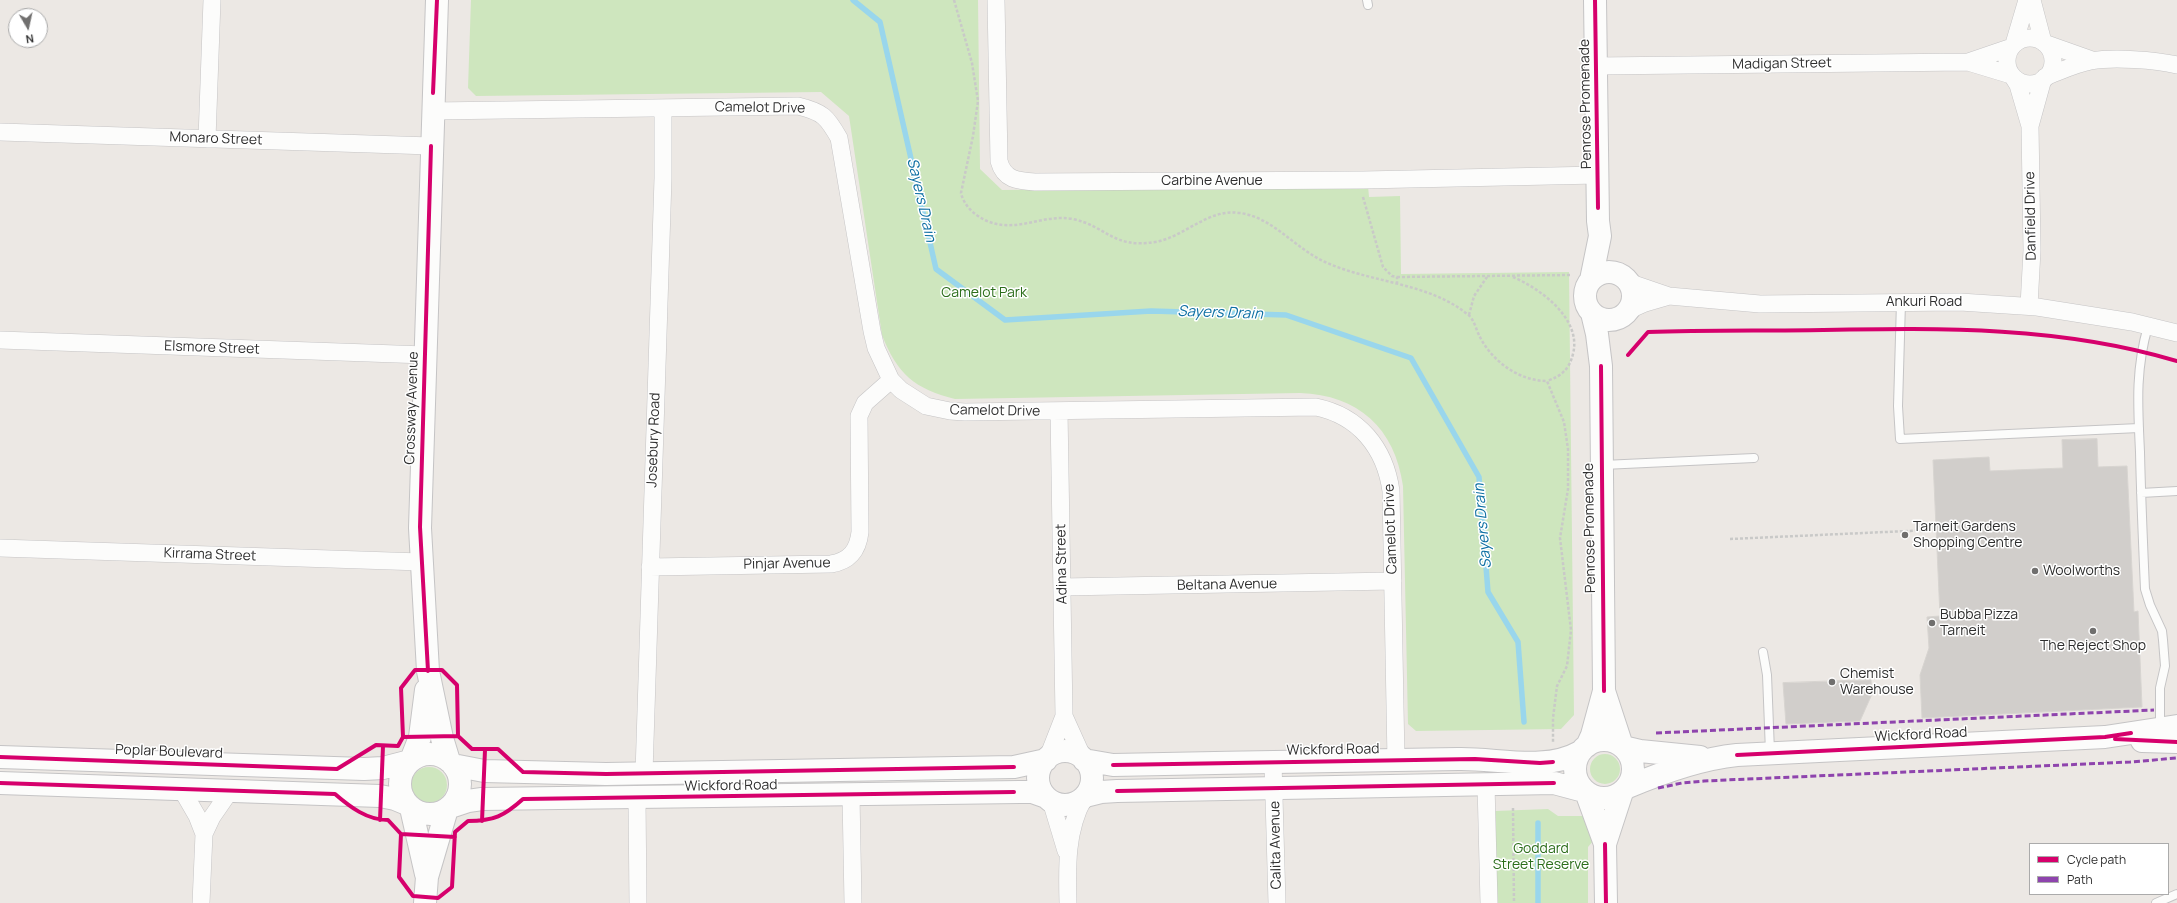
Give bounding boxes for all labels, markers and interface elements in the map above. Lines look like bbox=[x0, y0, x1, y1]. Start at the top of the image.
north arrow bbox=[8, 8, 48, 48]
text: N bbox=[25, 31, 35, 47]
street label: Penrose Promenade bbox=[1576, 39, 1596, 169]
street label: Madigan Street bbox=[1732, 55, 1832, 73]
street label: Camelot Drive bbox=[715, 99, 805, 117]
street label: Monaro Street bbox=[169, 129, 263, 149]
water label: Sayers Drain bbox=[903, 156, 939, 244]
street label: Danfield Drive bbox=[2022, 171, 2040, 261]
street label: Carbine Avenue bbox=[1161, 173, 1263, 189]
park label: Camelot Park bbox=[941, 285, 1027, 301]
street label: Ankuri Road bbox=[1886, 294, 1962, 310]
water label: Sayers Drain bbox=[1177, 303, 1263, 323]
street label: Elsmore Street bbox=[164, 338, 260, 358]
street label: Crossway Avenue bbox=[402, 351, 422, 465]
street label: Josebury Road bbox=[644, 392, 664, 488]
street label: Camelot Drive bbox=[950, 402, 1040, 420]
street label: Penrose Promenade bbox=[1580, 463, 1600, 593]
street label: Camelot Drive bbox=[1381, 483, 1401, 575]
water label: Sayers Drain bbox=[1470, 483, 1496, 569]
place label: Tarneit Gardens Shopping Centre bbox=[1913, 519, 2022, 552]
street label: Adina Street bbox=[1053, 524, 1071, 604]
marker: Tarneit Gardens Shopping Centre bbox=[1900, 530, 1910, 540]
street label: Kirrama Street bbox=[163, 545, 257, 565]
street label: Pinjar Avenue bbox=[743, 555, 831, 573]
place label: Woolworths bbox=[2043, 563, 2120, 579]
marker: Woolworths bbox=[2030, 566, 2040, 576]
street label: Beltana Avenue bbox=[1177, 576, 1277, 594]
place label: Bubba Pizza Tarneit bbox=[1940, 607, 2018, 640]
marker: Bubba Pizza Tarneit bbox=[1927, 618, 1937, 628]
marker: The Reject Shop bbox=[2088, 626, 2098, 636]
place label: The Reject Shop bbox=[2040, 638, 2146, 654]
place label: Chemist Warehouse bbox=[1840, 666, 1914, 698]
marker: Chemist Warehouse bbox=[1827, 677, 1837, 687]
street label: Wickford Road bbox=[1874, 724, 1968, 746]
street label: Wickford Road bbox=[1286, 741, 1380, 759]
street label: Poplar Boulevard bbox=[115, 742, 223, 762]
street label: Wickford Road bbox=[684, 777, 778, 795]
street label: Calita Avenue bbox=[1267, 801, 1285, 889]
park label: Goddard Street Reserve bbox=[1493, 841, 1589, 874]
legend bbox=[2029, 843, 2169, 895]
text: Cycle path bbox=[2067, 851, 2126, 868]
text: Path bbox=[2067, 871, 2093, 888]

